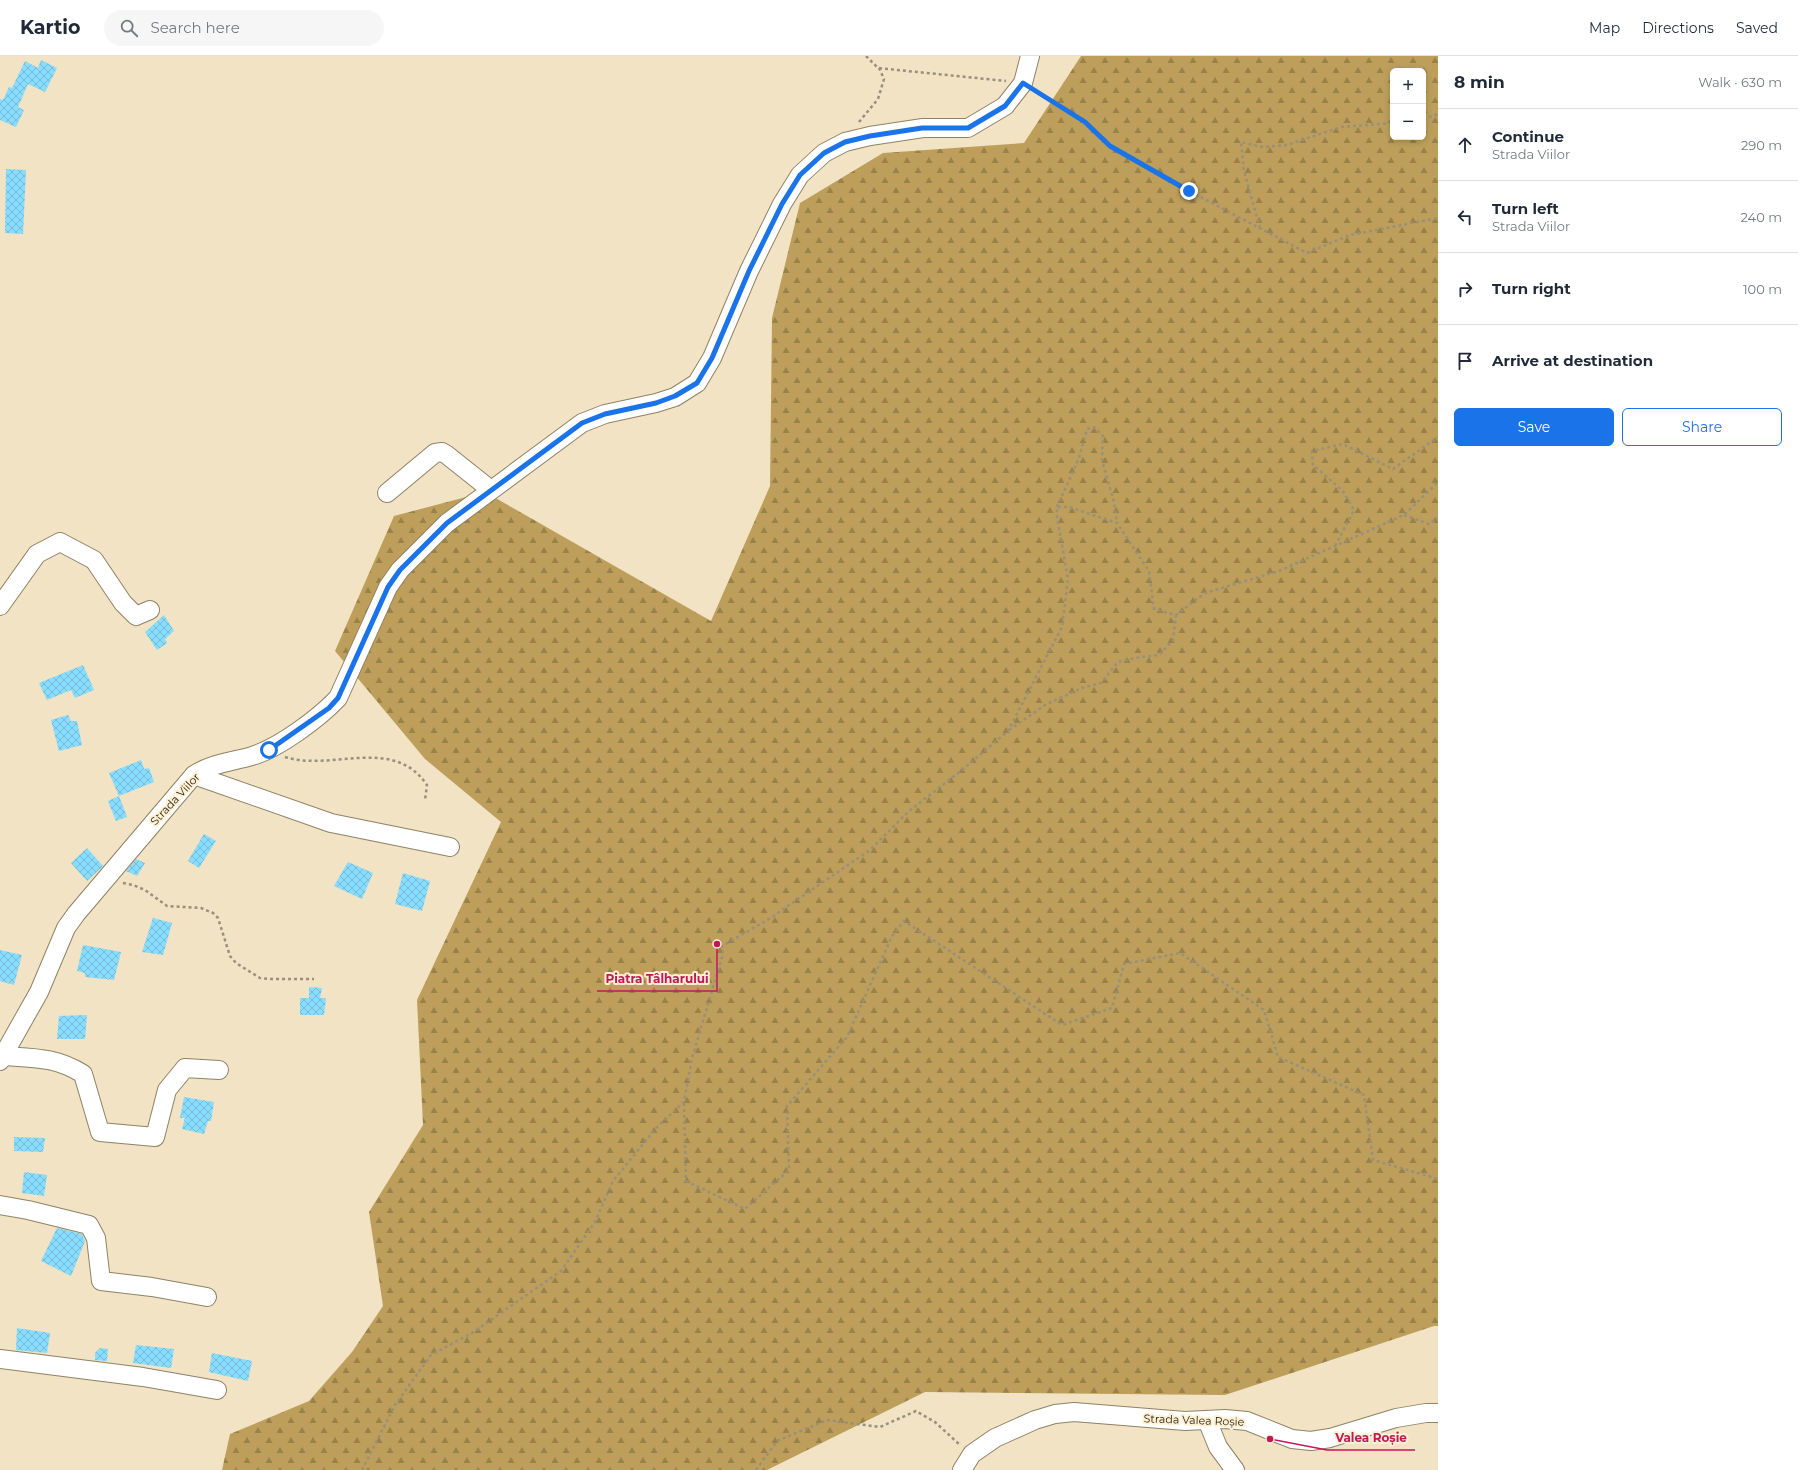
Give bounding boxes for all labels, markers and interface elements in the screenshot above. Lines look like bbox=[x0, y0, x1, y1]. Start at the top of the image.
search box bbox=[104, 10, 384, 46]
text: Kartio bbox=[20, 16, 80, 39]
icon: search bbox=[118, 17, 140, 39]
text: Search here bbox=[150, 18, 240, 37]
text: Map bbox=[1589, 19, 1620, 37]
text: Directions bbox=[1642, 19, 1714, 37]
text: Saved bbox=[1736, 19, 1778, 37]
map controls bbox=[1390, 68, 1426, 140]
button: + bbox=[1390, 68, 1426, 104]
text: 8 min bbox=[1454, 72, 1505, 92]
text: Walk · 630 m bbox=[1698, 74, 1782, 90]
button: − bbox=[1390, 104, 1426, 140]
text: Continue bbox=[1492, 127, 1564, 146]
icon: ahead bbox=[1454, 134, 1476, 156]
text: 290 m bbox=[1741, 137, 1782, 153]
text: Strada Viilor bbox=[1492, 146, 1570, 162]
route end bbox=[1180, 182, 1198, 200]
text: Turn left bbox=[1492, 199, 1559, 218]
icon: left bbox=[1454, 206, 1476, 228]
text: 240 m bbox=[1741, 209, 1782, 225]
text: Strada Viilor bbox=[1492, 218, 1570, 234]
icon: right bbox=[1454, 278, 1476, 300]
text: Turn right bbox=[1492, 279, 1571, 298]
text: 100 m bbox=[1743, 281, 1782, 297]
icon: arrive bbox=[1454, 350, 1476, 372]
text: Arrive at destination bbox=[1492, 351, 1653, 370]
button: Save bbox=[1454, 408, 1614, 446]
button: Share bbox=[1622, 408, 1782, 446]
route start bbox=[260, 741, 278, 759]
street label: Strada Viilor bbox=[147, 770, 203, 828]
callout: Piatra Tâlharului bbox=[597, 967, 717, 991]
text: Piatra Tâlharului bbox=[605, 971, 709, 986]
street label: Strada Valea Roșie bbox=[1143, 1411, 1245, 1429]
callout: Valea Roșie bbox=[1327, 1426, 1415, 1450]
text: Valea Roșie bbox=[1334, 1430, 1407, 1445]

